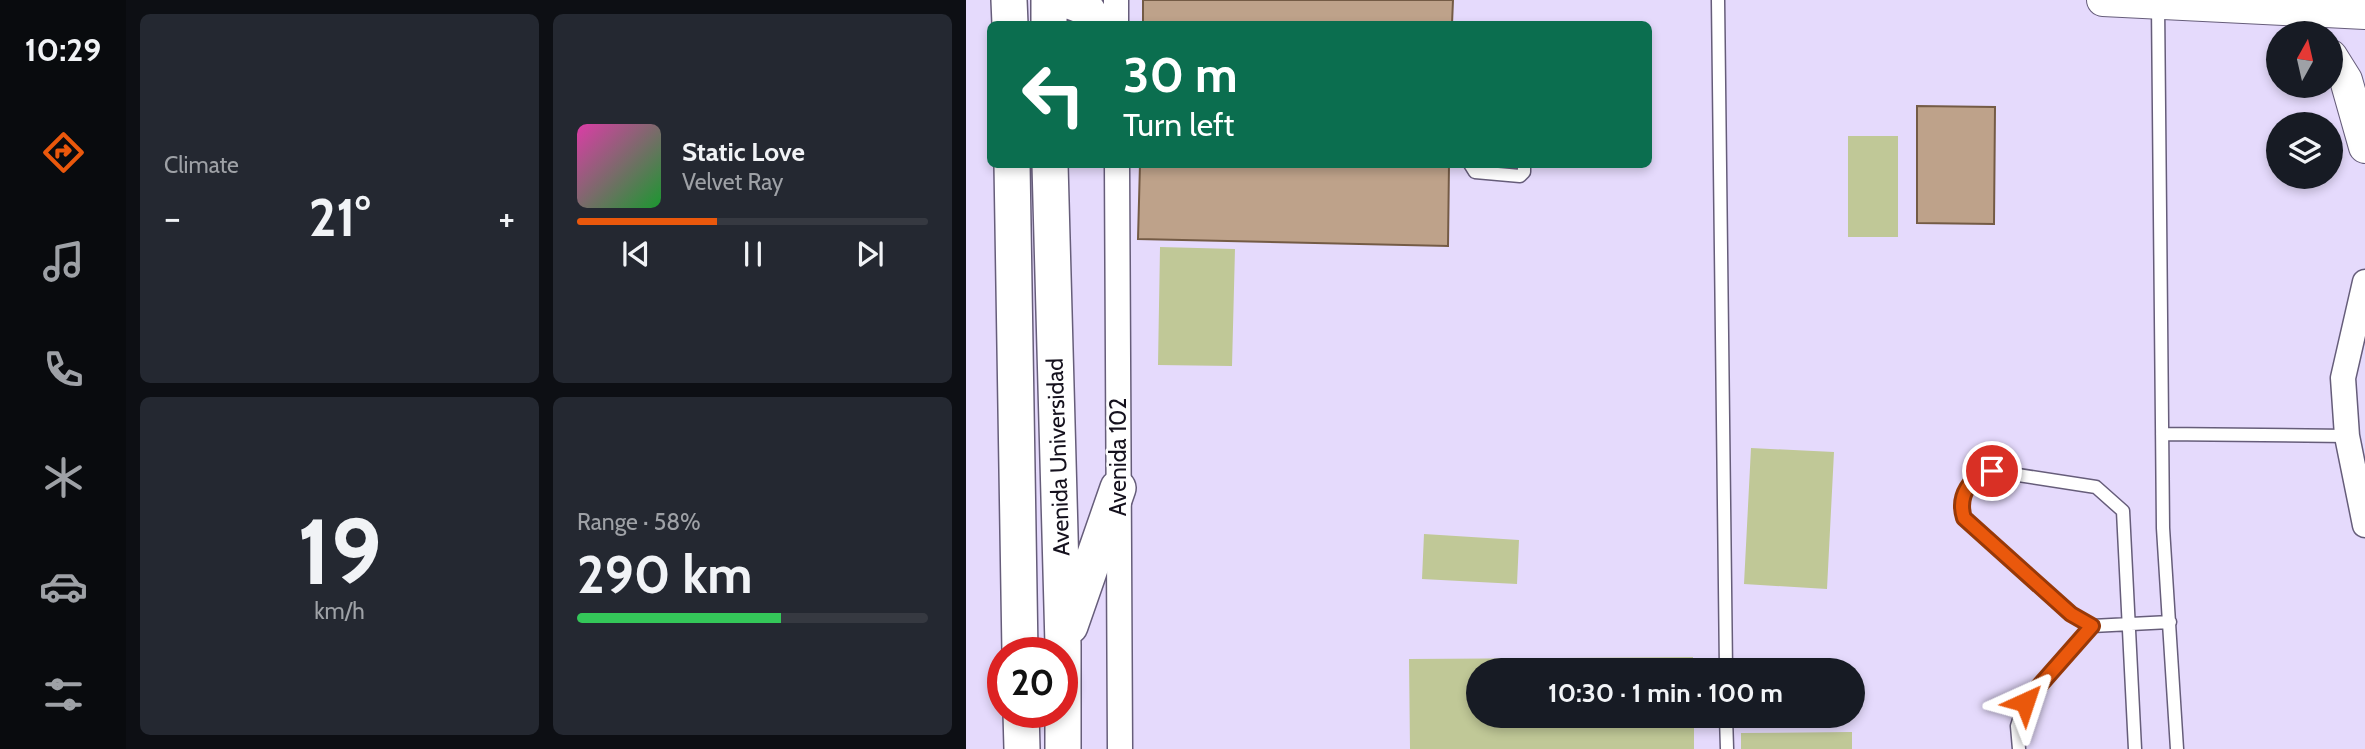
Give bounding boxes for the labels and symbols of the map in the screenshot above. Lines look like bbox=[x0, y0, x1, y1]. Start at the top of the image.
north arrow bbox=[2266, 21, 2343, 98]
street label: Avenida Universidad bbox=[1041, 358, 1075, 556]
street label: Avenida 102 bbox=[1104, 398, 1132, 516]
pin bbox=[1962, 441, 2022, 501]
speed limit sign: 20 bbox=[987, 637, 1078, 728]
position arrow bbox=[1988, 665, 2062, 739]

